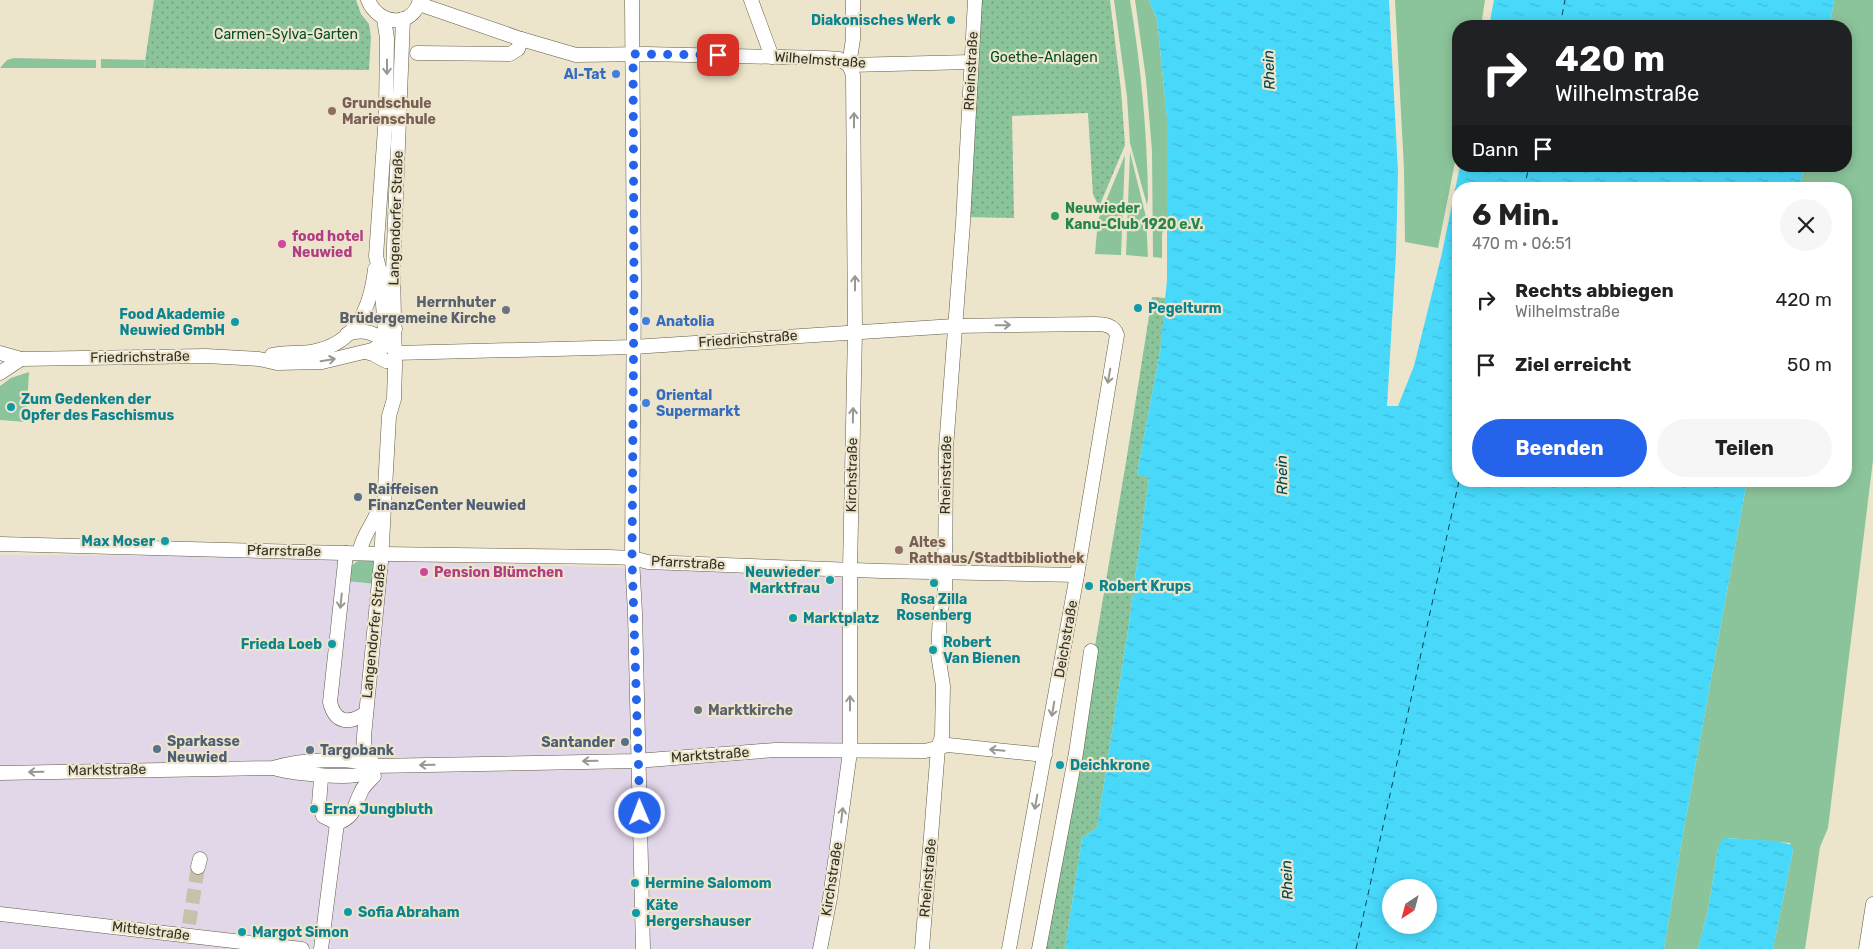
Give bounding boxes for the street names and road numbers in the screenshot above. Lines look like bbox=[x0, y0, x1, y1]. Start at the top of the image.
street label: Rheinstraße bbox=[960, 31, 982, 111]
street label: Wilhelmstraße bbox=[774, 48, 867, 72]
street label: Langendorfer Straße bbox=[385, 150, 407, 286]
street label: Friedrichstraße bbox=[698, 327, 798, 351]
street label: Friedrichstraße bbox=[90, 348, 190, 366]
street label: Rheinstraße bbox=[937, 435, 955, 515]
street label: Kirchstraße bbox=[843, 437, 861, 513]
street label: Pfarrstraße bbox=[247, 542, 321, 560]
street label: Pfarrstraße bbox=[650, 553, 726, 573]
street label: Langendorfer Straße bbox=[358, 563, 390, 699]
street label: Deichstraße bbox=[1051, 599, 1081, 679]
street label: Marktstraße bbox=[670, 744, 750, 766]
street label: Marktstraße bbox=[68, 761, 147, 779]
street label: Rheinstraße bbox=[916, 838, 940, 918]
street label: Kirchstraße bbox=[818, 841, 846, 917]
street label: Mittelstraße bbox=[111, 918, 191, 944]

